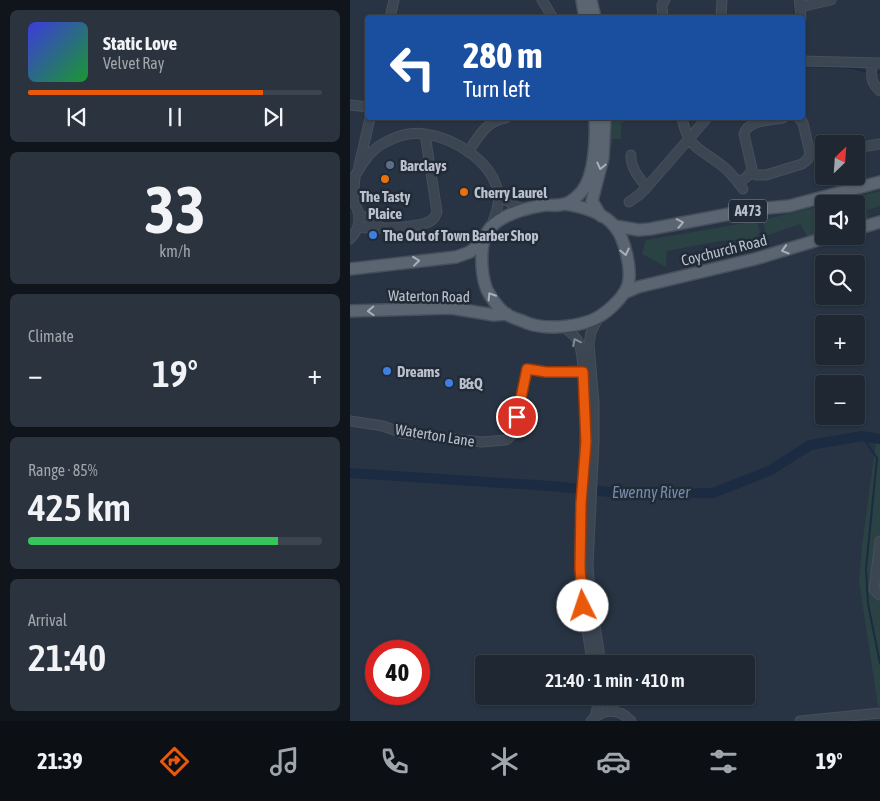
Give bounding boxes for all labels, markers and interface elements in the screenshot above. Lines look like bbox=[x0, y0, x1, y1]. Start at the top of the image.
text: Static Love bbox=[103, 32, 177, 54]
icon: left bbox=[380, 35, 445, 100]
text: 280 m bbox=[463, 35, 542, 75]
text: Velvet Ray bbox=[103, 54, 164, 72]
text: Turn left bbox=[463, 76, 530, 102]
icon: previous bbox=[63, 103, 91, 131]
icon: pause bbox=[161, 103, 189, 131]
icon: next bbox=[259, 103, 287, 131]
north arrow bbox=[815, 135, 865, 185]
map controls bbox=[815, 135, 865, 425]
place label: Barclays bbox=[400, 157, 447, 174]
marker: Barclays bbox=[384, 159, 396, 171]
one-way arrow bbox=[597, 162, 607, 170]
text: 33 bbox=[144, 172, 206, 247]
marker: The Tasty Plaice bbox=[379, 173, 391, 185]
place label: Cherry Laurel bbox=[474, 184, 548, 201]
marker: Cherry Laurel bbox=[458, 186, 470, 198]
place label: The Tasty Plaice bbox=[360, 188, 411, 222]
button: sound bbox=[815, 195, 865, 245]
road number: A473 bbox=[729, 200, 767, 222]
one-way arrow bbox=[675, 219, 684, 229]
place label: The Out of Town Barber Shop bbox=[383, 227, 539, 244]
marker: The Out of Town Barber Shop bbox=[367, 229, 379, 241]
street label: Coychurch Road bbox=[679, 231, 769, 269]
text: km/h bbox=[159, 242, 191, 260]
one-way arrow bbox=[781, 245, 789, 255]
one-way arrow bbox=[619, 247, 630, 256]
button: search bbox=[815, 255, 865, 305]
one-way arrow bbox=[412, 256, 420, 267]
street label: Waterton Road bbox=[388, 287, 470, 305]
one-way arrow bbox=[488, 292, 498, 301]
one-way arrow bbox=[367, 305, 375, 316]
button: + bbox=[815, 315, 865, 365]
text: Climate bbox=[28, 327, 74, 345]
one-way arrow bbox=[572, 338, 583, 347]
text: 19° bbox=[152, 352, 198, 395]
text: − bbox=[28, 358, 43, 390]
text: + bbox=[307, 358, 322, 390]
place label: Dreams bbox=[397, 363, 440, 380]
marker: Dreams bbox=[381, 365, 393, 377]
place label: B&Q bbox=[459, 375, 483, 392]
button: − bbox=[815, 375, 865, 425]
marker: B&Q bbox=[443, 377, 455, 389]
pin bbox=[496, 396, 538, 438]
icon: arrive bbox=[503, 403, 531, 431]
street label: Waterton Lane bbox=[394, 420, 476, 450]
text: Range · 85% bbox=[28, 461, 98, 479]
water label: Ewenny River bbox=[612, 483, 691, 502]
text: 425 km bbox=[28, 486, 131, 529]
position arrow bbox=[556, 579, 608, 631]
text: Arrival bbox=[28, 611, 67, 629]
text: 21:40 bbox=[28, 636, 106, 679]
speed limit sign: 40 bbox=[365, 640, 430, 705]
text: 21:40 · 1 min · 410 m bbox=[545, 669, 685, 691]
icon: directions bbox=[157, 744, 192, 779]
icon: music bbox=[267, 744, 302, 779]
icon: phone bbox=[377, 744, 412, 779]
icon: climate bbox=[487, 744, 522, 779]
icon: car bbox=[596, 744, 631, 779]
icon: filters bbox=[706, 744, 741, 779]
text: 21:39 bbox=[37, 748, 83, 774]
text: 19° bbox=[816, 748, 843, 774]

